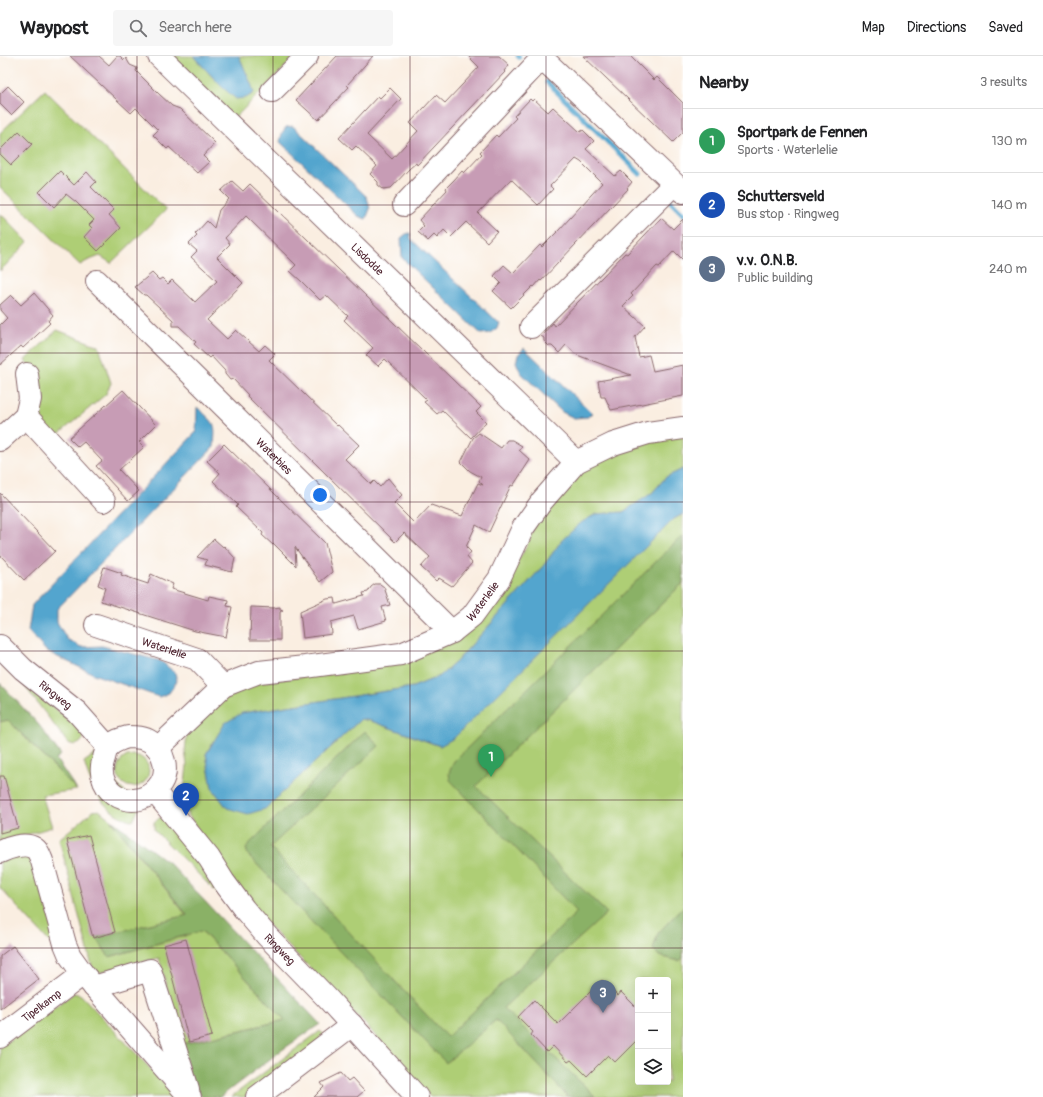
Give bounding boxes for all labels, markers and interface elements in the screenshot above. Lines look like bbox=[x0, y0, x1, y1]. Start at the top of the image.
search box bbox=[113, 10, 393, 46]
text: Waypost bbox=[20, 16, 89, 40]
icon: search bbox=[127, 17, 149, 39]
text: Search here bbox=[159, 18, 232, 37]
text: Map bbox=[862, 19, 885, 36]
text: Directions bbox=[907, 19, 966, 36]
text: Saved bbox=[988, 19, 1023, 36]
text: Nearby bbox=[699, 72, 748, 93]
text: 3 results bbox=[980, 74, 1027, 90]
text: Sportpark de Fennen bbox=[737, 123, 868, 142]
text: 1 bbox=[709, 133, 715, 149]
text: 130 m bbox=[991, 133, 1027, 149]
text: Sports · Waterlelie bbox=[737, 142, 838, 158]
text: Schuttersveld bbox=[737, 187, 825, 206]
text: 2 bbox=[708, 197, 716, 213]
text: 140 m bbox=[991, 197, 1027, 213]
text: Bus stop · Ringweg bbox=[737, 206, 839, 222]
street label: Lisdodde bbox=[348, 240, 387, 278]
text: v.v. O.N.B. bbox=[737, 251, 798, 270]
text: 3 bbox=[708, 261, 716, 277]
text: 240 m bbox=[989, 261, 1027, 277]
text: Public building bbox=[737, 270, 813, 286]
street label: Waterbies bbox=[253, 435, 295, 477]
your location bbox=[310, 485, 330, 505]
street label: Waterlelie bbox=[464, 578, 502, 624]
street label: Waterlelie bbox=[140, 634, 189, 662]
street label: Ringweg bbox=[36, 678, 75, 712]
pin: 1 bbox=[478, 744, 504, 777]
pin: 2 bbox=[173, 783, 199, 816]
street label: Ringweg bbox=[262, 931, 298, 968]
map controls bbox=[635, 977, 671, 1085]
button: + bbox=[635, 977, 671, 1013]
pin: 3 bbox=[590, 980, 616, 1013]
street label: Tipelkamp bbox=[19, 986, 64, 1025]
button: − bbox=[635, 1013, 671, 1049]
button: layers bbox=[635, 1049, 671, 1085]

